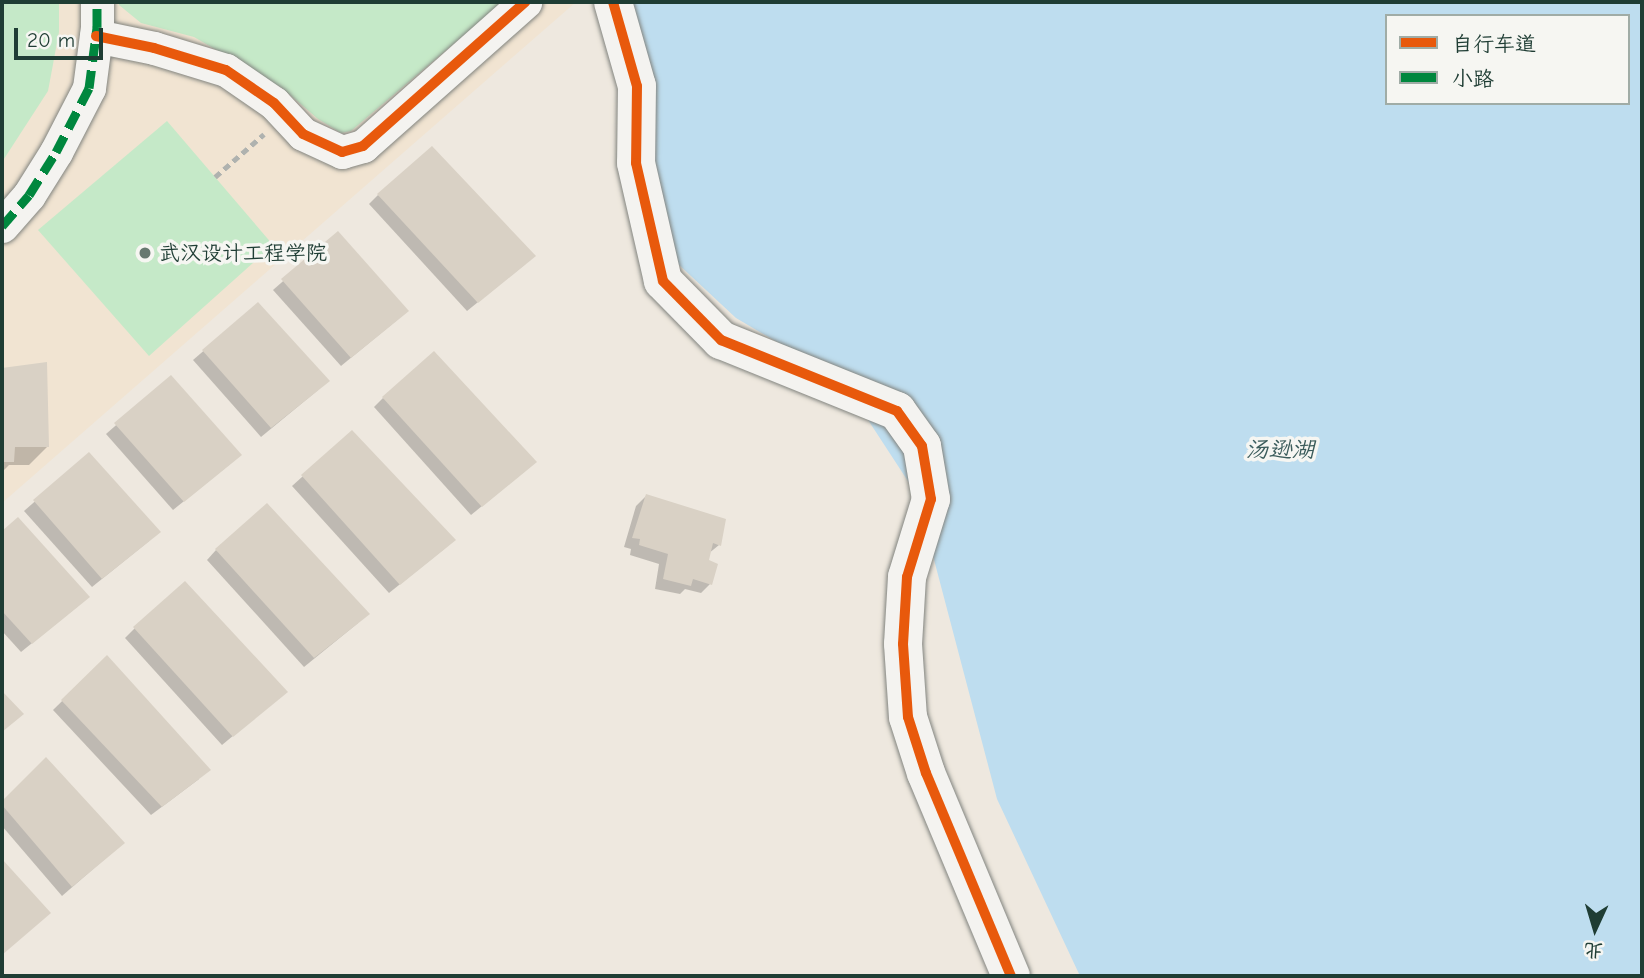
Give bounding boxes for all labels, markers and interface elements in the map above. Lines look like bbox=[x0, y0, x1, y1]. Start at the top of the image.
scale bar bbox=[18, 14, 107, 58]
legend bbox=[1385, 14, 1630, 105]
text: 20 m bbox=[27, 28, 75, 52]
text: 自行车道 bbox=[1452, 32, 1536, 56]
text: 小路 bbox=[1452, 67, 1494, 91]
place label: 武汉设计工程学院 bbox=[159, 240, 327, 266]
marker: 武汉设计工程学院 bbox=[137, 245, 153, 261]
water label: 汤逊湖 bbox=[1246, 436, 1314, 464]
north arrow bbox=[1560, 894, 1630, 964]
text: 北 bbox=[1583, 938, 1604, 962]

